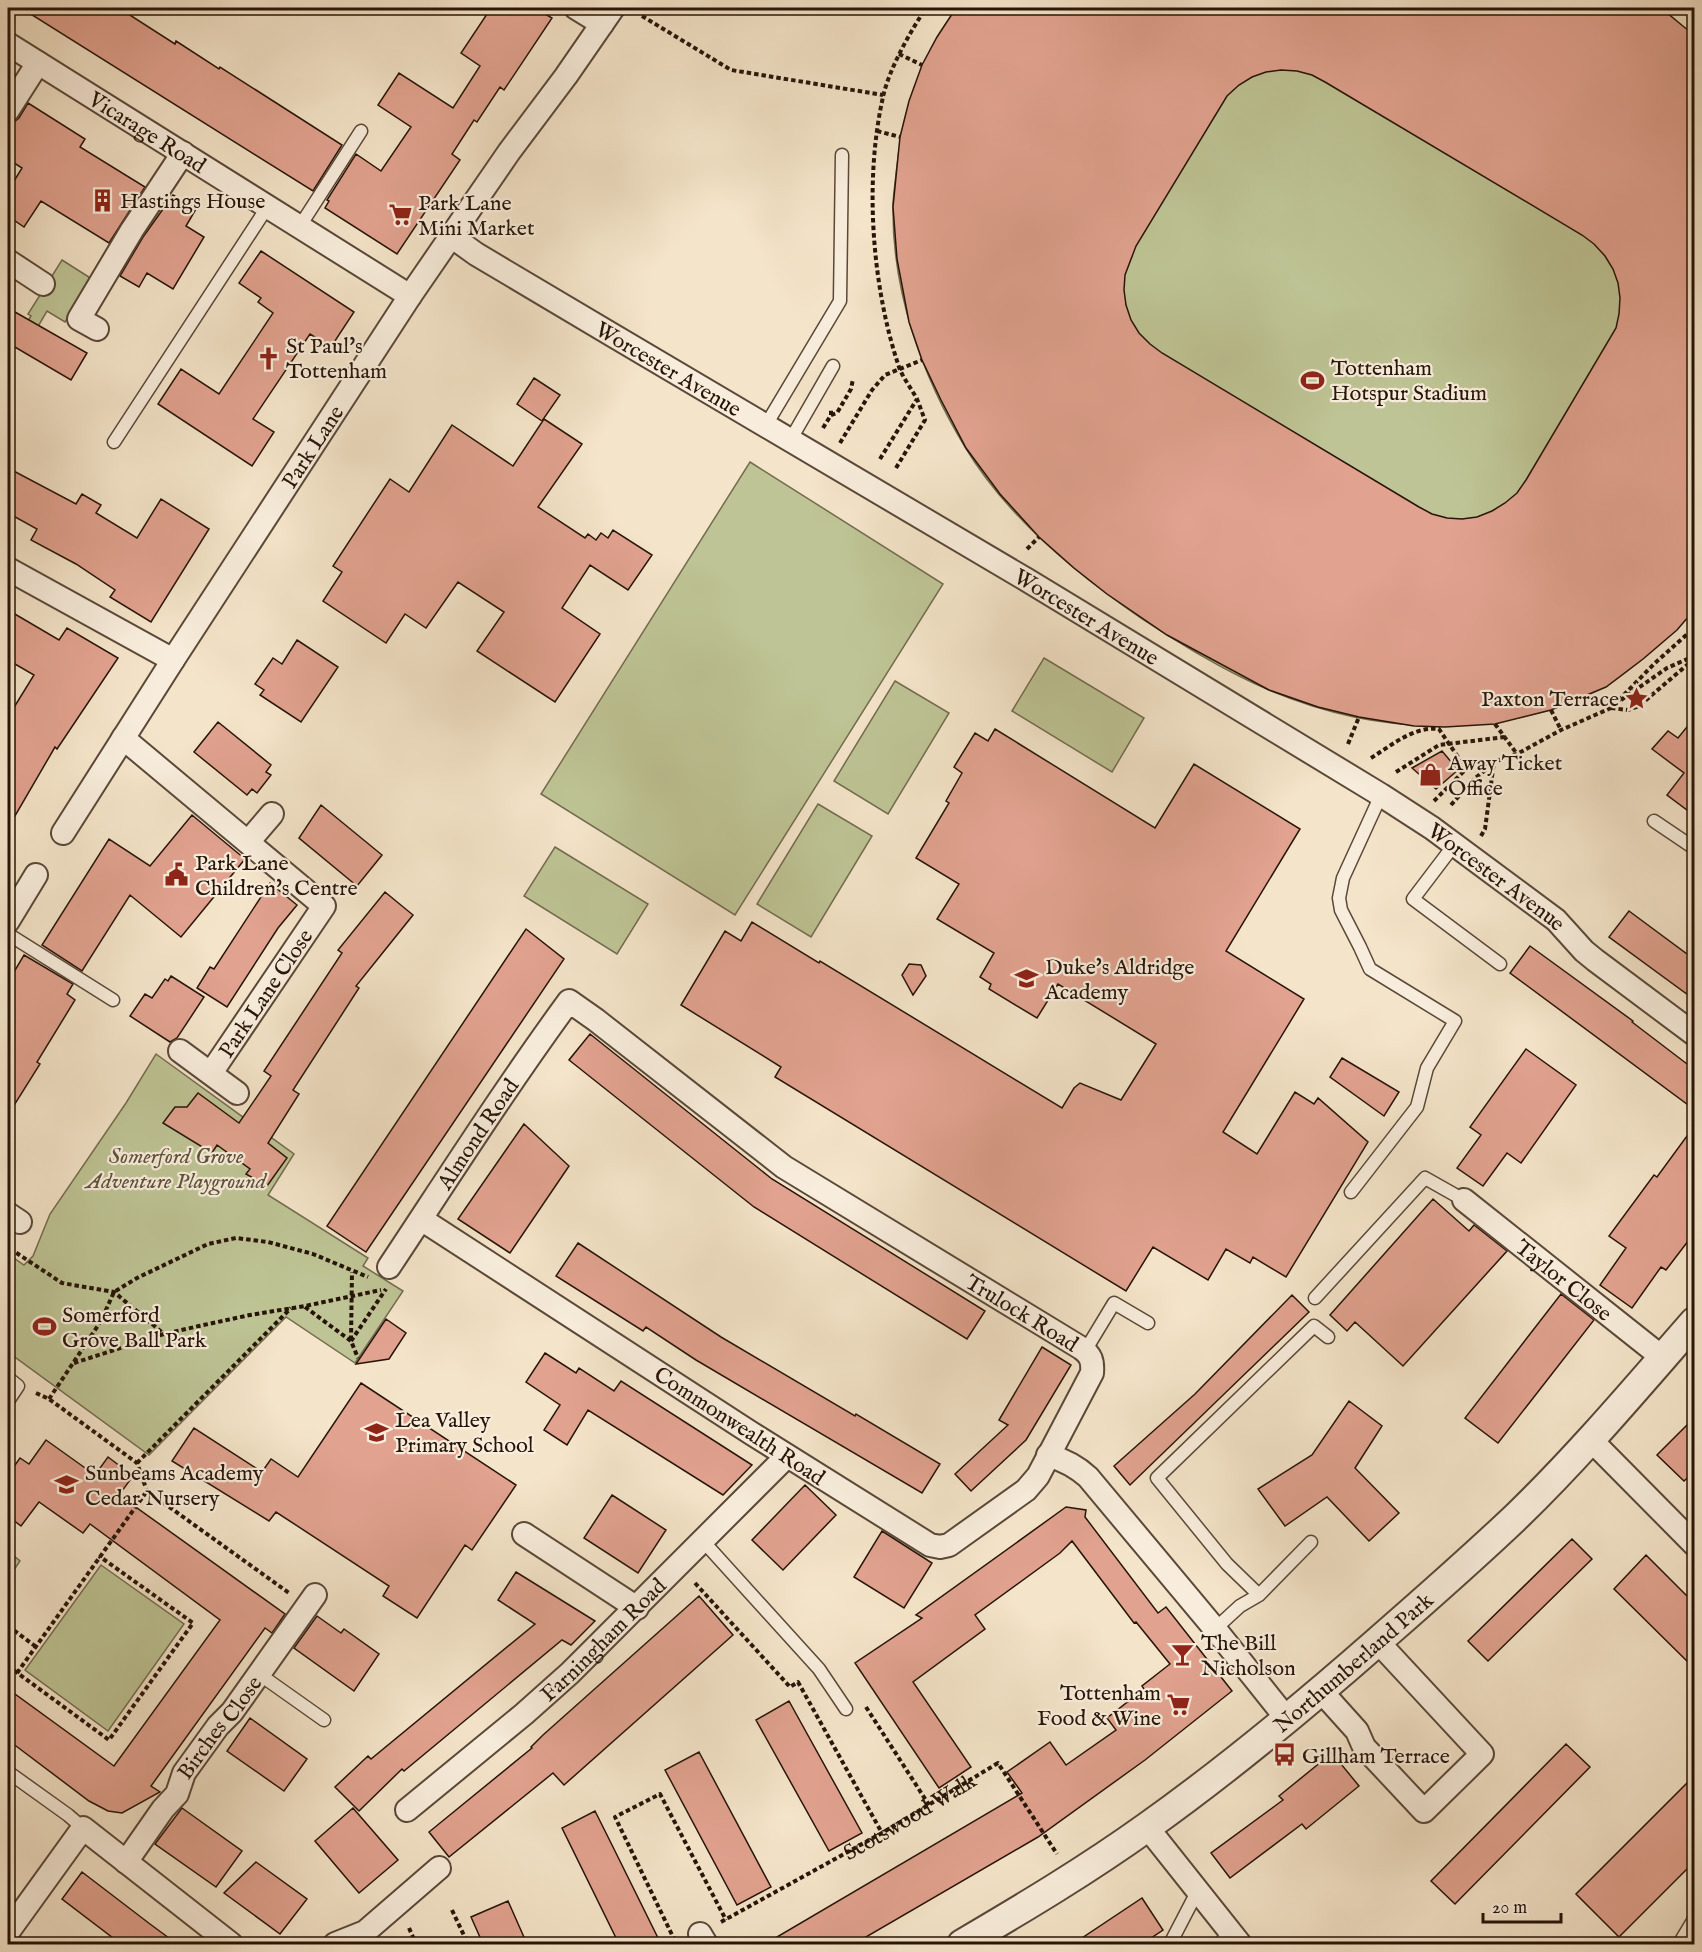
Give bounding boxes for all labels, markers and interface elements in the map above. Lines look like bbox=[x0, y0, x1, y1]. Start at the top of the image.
street label: Vicarage Road bbox=[82, 86, 211, 181]
building icon: Hastings House bbox=[89, 187, 115, 213]
place label: Hastings House bbox=[120, 188, 265, 216]
place label: Park Lane Mini Market bbox=[418, 190, 535, 243]
supermarket icon: Park Lane Mini Market bbox=[387, 202, 413, 228]
street label: Worcester Avenue bbox=[590, 316, 746, 424]
place label: St Paul's Tottenham bbox=[286, 333, 387, 386]
church icon: St Paul's Tottenham bbox=[255, 345, 281, 371]
place label: Tottenham Hotspur Stadium bbox=[1331, 355, 1487, 408]
sports icon: Tottenham Hotspur Stadium bbox=[1300, 367, 1326, 393]
street label: Park Lane bbox=[277, 401, 351, 494]
street label: Worcester Avenue bbox=[1008, 563, 1163, 673]
place icon: Paxton Terrace bbox=[1624, 685, 1650, 711]
place label: Paxton Terrace bbox=[1481, 686, 1619, 714]
place label: Away Ticket Office bbox=[1447, 750, 1563, 803]
shop icon: Away Ticket Office bbox=[1417, 762, 1443, 788]
street label: Worcester Avenue bbox=[1421, 818, 1571, 937]
place label: Park Lane Children's Centre bbox=[195, 850, 358, 903]
public building icon: Park Lane Children's Centre bbox=[164, 862, 190, 888]
street label: Park Lane Close bbox=[213, 924, 320, 1064]
place label: Duke's Aldridge Academy bbox=[1044, 954, 1194, 1007]
school or university icon: Duke's Aldridge Academy bbox=[1014, 966, 1040, 992]
street label: Almond Road bbox=[431, 1074, 526, 1196]
park label: Somerford Grove Adventure Playground bbox=[84, 1143, 268, 1196]
street label: Taylor Close bbox=[1509, 1234, 1617, 1328]
street label: Trulock Road bbox=[960, 1269, 1083, 1359]
place label: Somerford Grove Ball Park bbox=[62, 1302, 207, 1355]
sports icon: Somerford Grove Ball Park bbox=[31, 1314, 57, 1340]
street label: Commonwealth Road bbox=[648, 1361, 830, 1493]
place label: Lea Valley Primary School bbox=[395, 1407, 534, 1460]
school or university icon: Lea Valley Primary School bbox=[364, 1419, 390, 1445]
place label: Sunbeams Academy Cedar Nursery bbox=[85, 1460, 264, 1513]
school or university icon: Sunbeams Academy Cedar Nursery bbox=[54, 1472, 80, 1498]
street label: Farningham Road bbox=[535, 1573, 673, 1709]
street label: Northumberland Park bbox=[1269, 1587, 1440, 1740]
place label: The Bill Nicholson bbox=[1201, 1630, 1296, 1683]
bar icon: The Bill Nicholson bbox=[1170, 1642, 1196, 1668]
street label: Birches Close bbox=[172, 1671, 269, 1786]
place label: Tottenham Food & Wine bbox=[1037, 1680, 1161, 1733]
supermarket icon: Tottenham Food & Wine bbox=[1166, 1692, 1192, 1718]
bus stop icon: Gillham Terrace bbox=[1271, 1742, 1297, 1768]
place label: Gillham Terrace bbox=[1302, 1743, 1450, 1771]
street label: Scotswood Walk bbox=[839, 1767, 982, 1868]
scale bar bbox=[1483, 1886, 1561, 1924]
text: 20 m bbox=[1492, 1897, 1527, 1920]

